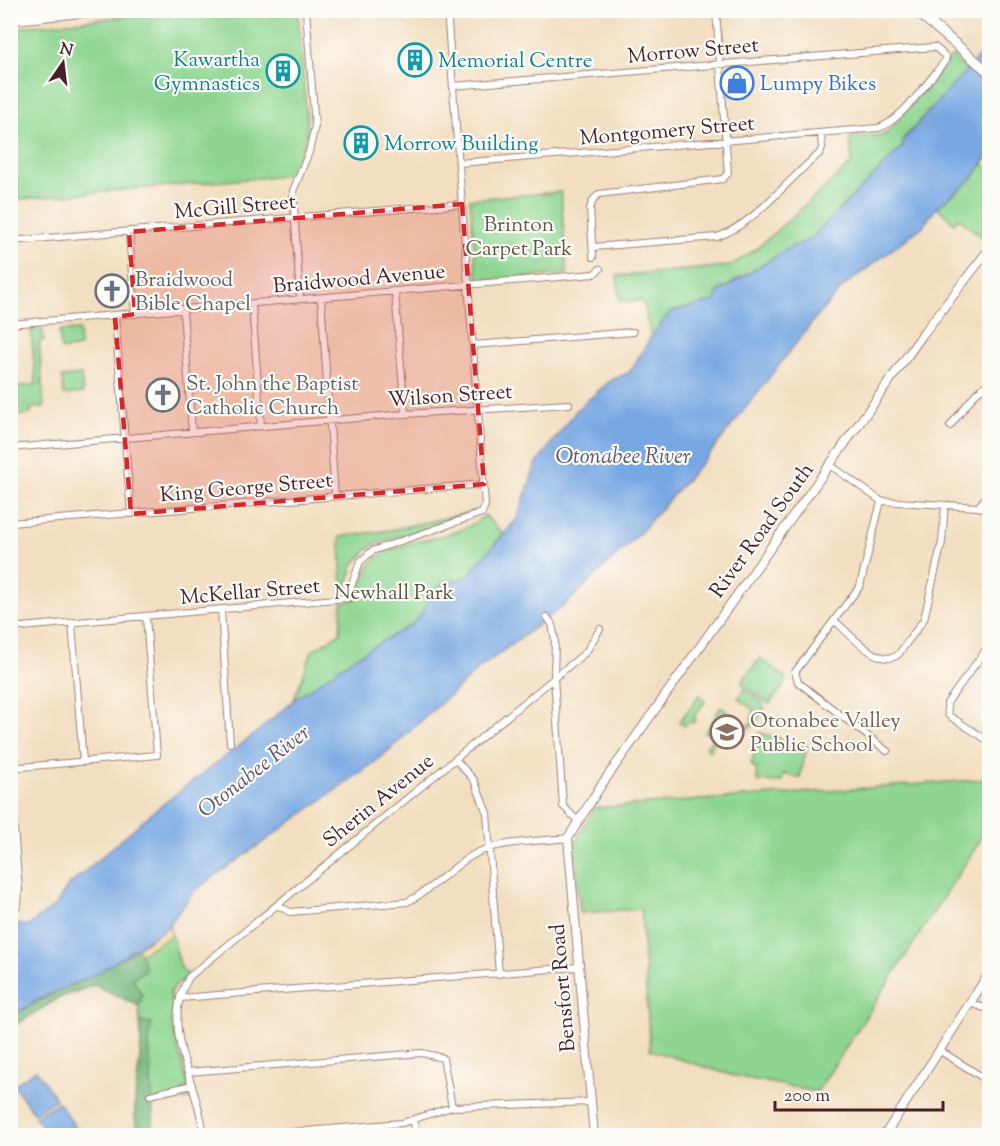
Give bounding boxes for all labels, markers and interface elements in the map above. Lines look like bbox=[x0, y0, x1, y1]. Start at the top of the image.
street label: Morrow Street bbox=[626, 31, 760, 73]
north arrow bbox=[33, 33, 93, 93]
text: N bbox=[57, 38, 75, 64]
building icon: Memorial Centre bbox=[397, 42, 433, 78]
place label: Kawartha Gymnastics bbox=[154, 46, 260, 100]
place label: Memorial Centre bbox=[438, 47, 592, 77]
building icon: Kawartha Gymnastics bbox=[265, 53, 301, 89]
shop icon: Lumpy Bikes bbox=[719, 65, 755, 101]
place label: Lumpy Bikes bbox=[760, 70, 876, 100]
street label: Montgomery Street bbox=[578, 109, 756, 155]
building icon: Morrow Building bbox=[343, 125, 379, 161]
place label: Morrow Building bbox=[384, 130, 539, 160]
street label: McGill Street bbox=[173, 188, 297, 228]
park label: Brinton Carpet Park bbox=[465, 211, 573, 265]
street label: Braidwood Avenue bbox=[272, 258, 447, 302]
place label: Braidwood Bible Chapel bbox=[135, 266, 251, 320]
church icon: Braidwood Bible Chapel bbox=[94, 273, 130, 309]
place label: St. John the Baptist Catholic Church bbox=[186, 370, 359, 424]
church icon: St. John the Baptist Catholic Church bbox=[145, 377, 181, 413]
street label: Wilson Street bbox=[387, 378, 513, 416]
water label: Otonabee River bbox=[555, 442, 691, 474]
street label: River Road South bbox=[703, 457, 822, 605]
street label: King George Street bbox=[159, 467, 334, 511]
street label: McKellar Street bbox=[179, 572, 321, 614]
park label: Newhall Park bbox=[334, 579, 454, 609]
place label: Otonabee Valley Public School bbox=[750, 707, 901, 761]
school or university icon: Otonabee Valley Public School bbox=[709, 714, 745, 750]
water label: Otonabee River bbox=[192, 718, 318, 827]
street label: Sherin Avenue bbox=[317, 747, 441, 856]
street label: Bensfort Road bbox=[543, 922, 585, 1053]
scale bar bbox=[775, 1074, 943, 1112]
text: 200 m bbox=[784, 1084, 830, 1110]

